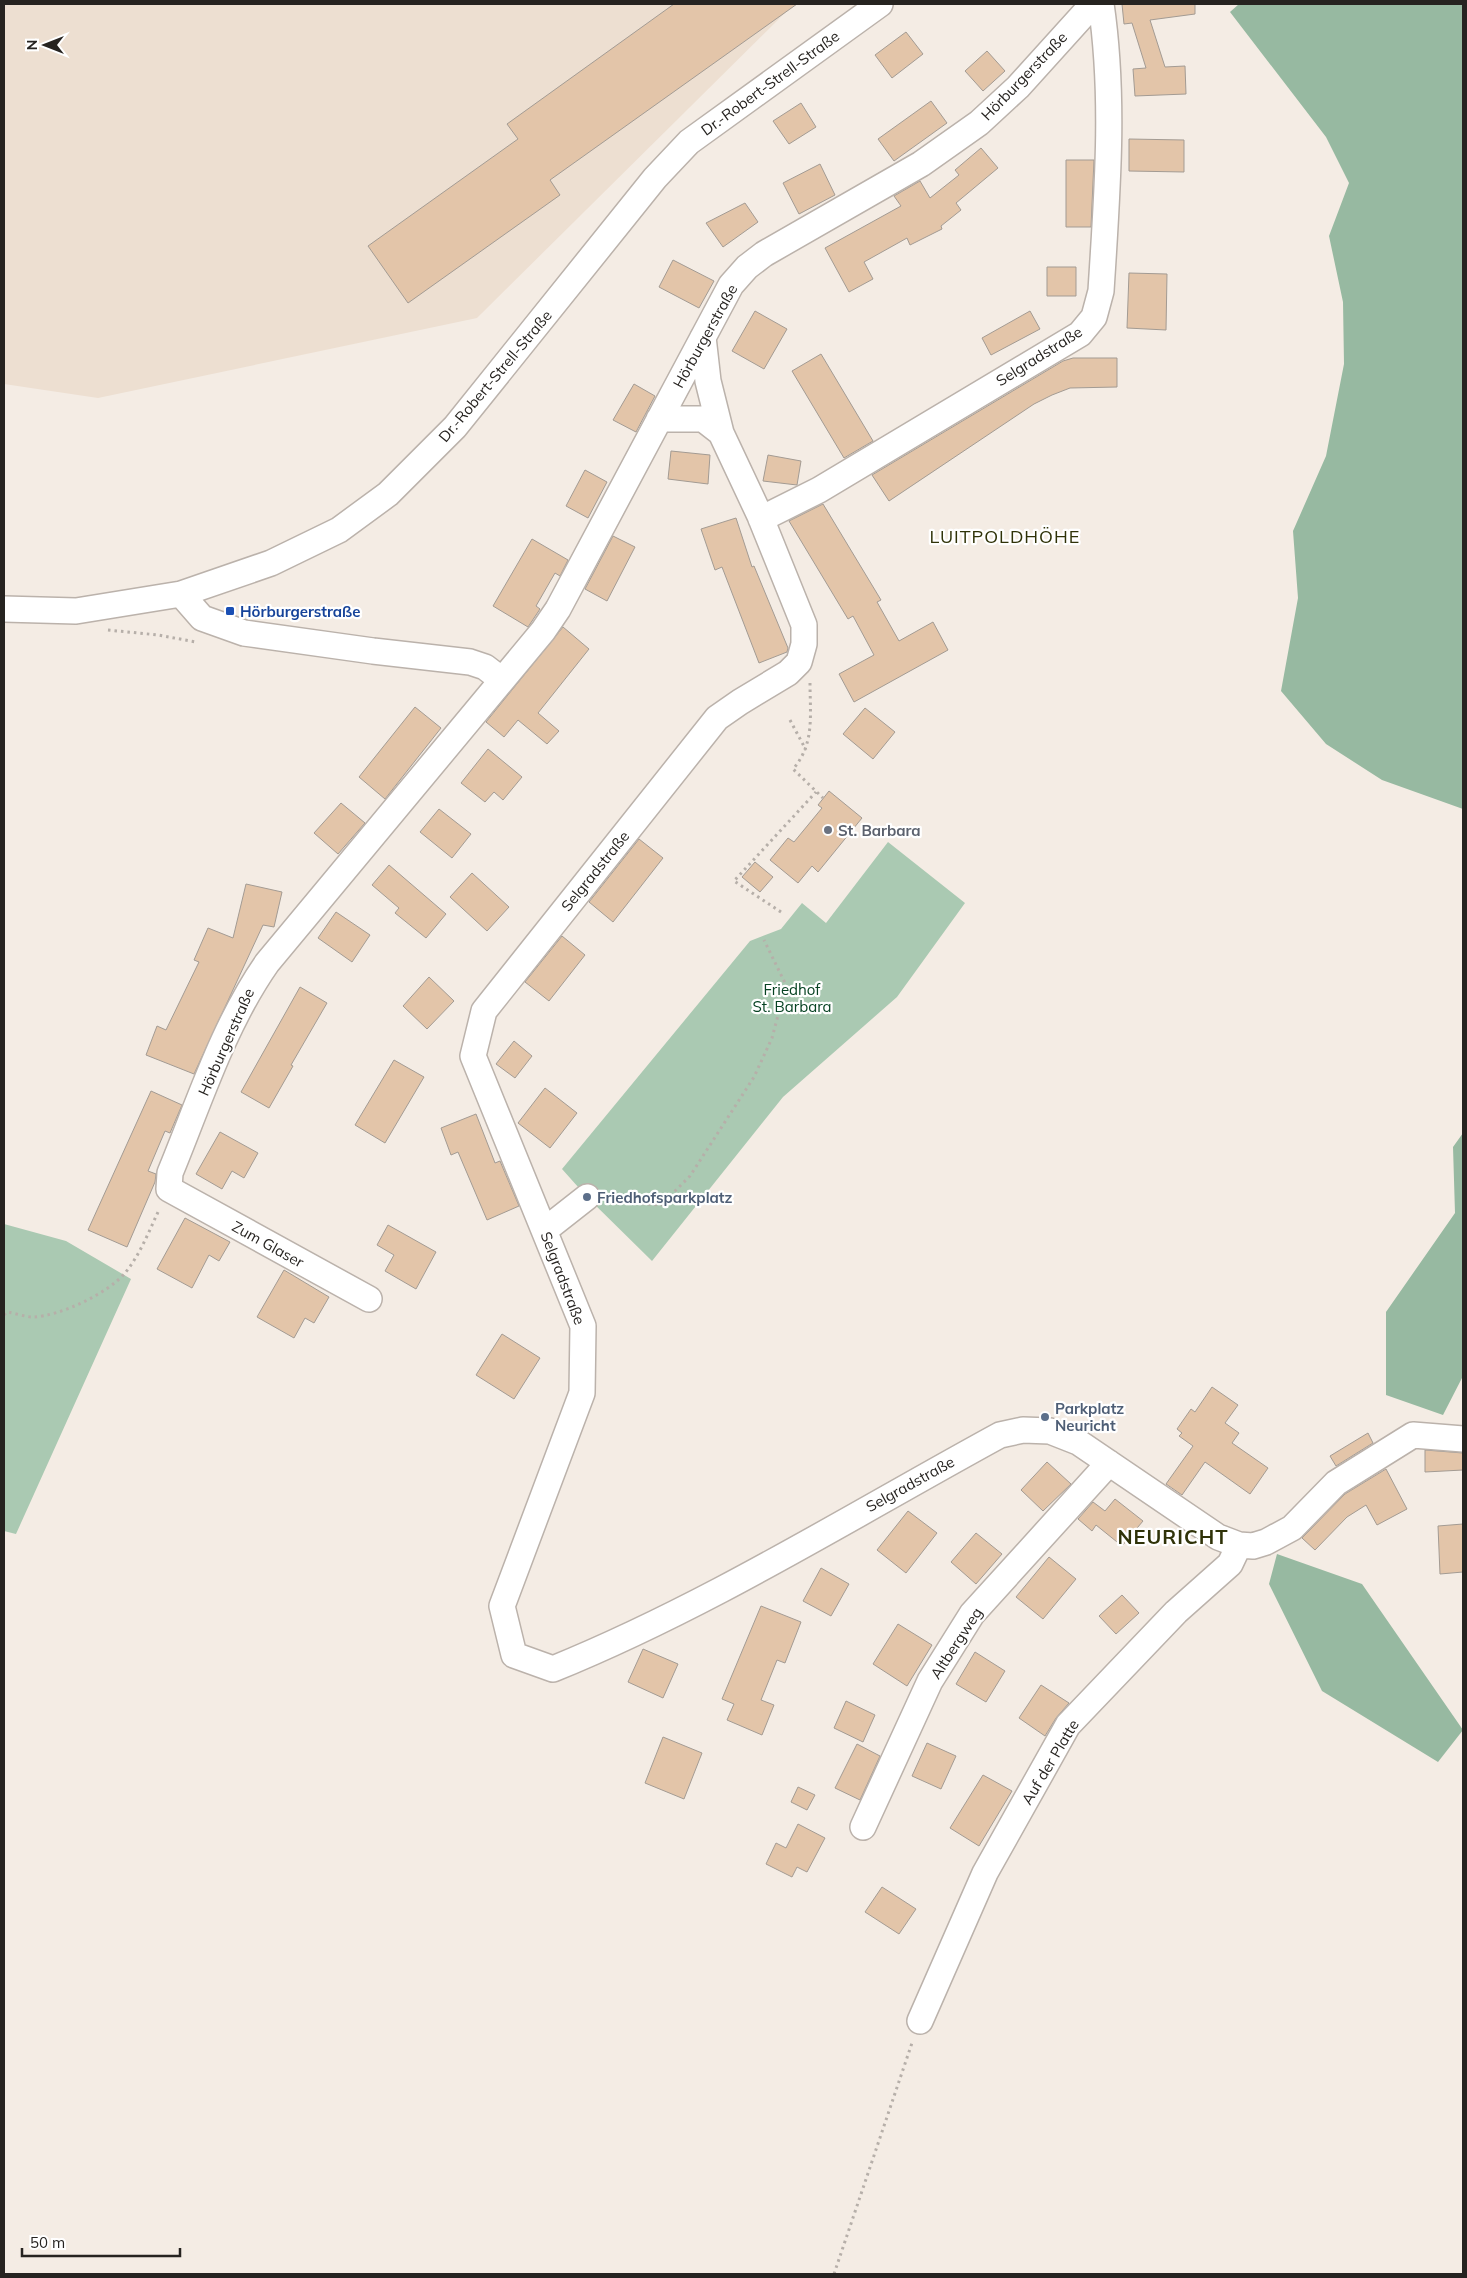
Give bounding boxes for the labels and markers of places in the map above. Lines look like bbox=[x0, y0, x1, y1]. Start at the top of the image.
place label: Hörburgerstraße bbox=[240, 602, 360, 621]
marker: Hörburgerstraße bbox=[224, 605, 236, 617]
place label: St. Barbara bbox=[838, 821, 921, 840]
marker: St. Barbara bbox=[822, 824, 834, 836]
place label: Friedhofsparkplatz bbox=[597, 1188, 733, 1207]
marker: Friedhofsparkplatz bbox=[581, 1191, 593, 1203]
place label: Parkplatz Neuricht bbox=[1055, 1399, 1124, 1435]
marker: Parkplatz Neuricht bbox=[1039, 1411, 1051, 1423]

